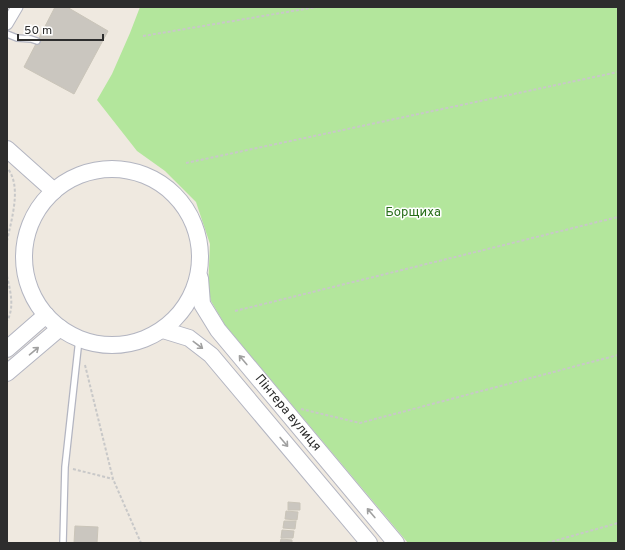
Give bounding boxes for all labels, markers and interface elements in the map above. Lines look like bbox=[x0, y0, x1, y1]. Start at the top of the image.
scale bar bbox=[18, 16, 103, 42]
text: 50 m bbox=[24, 23, 52, 39]
park label: Борщиха bbox=[385, 205, 441, 221]
one-way arrow bbox=[193, 341, 204, 349]
one-way arrow bbox=[28, 346, 39, 355]
one-way arrow bbox=[238, 355, 247, 365]
street label: Пінтера вулиця bbox=[251, 371, 324, 455]
one-way arrow bbox=[280, 436, 289, 447]
one-way arrow bbox=[367, 508, 376, 518]

